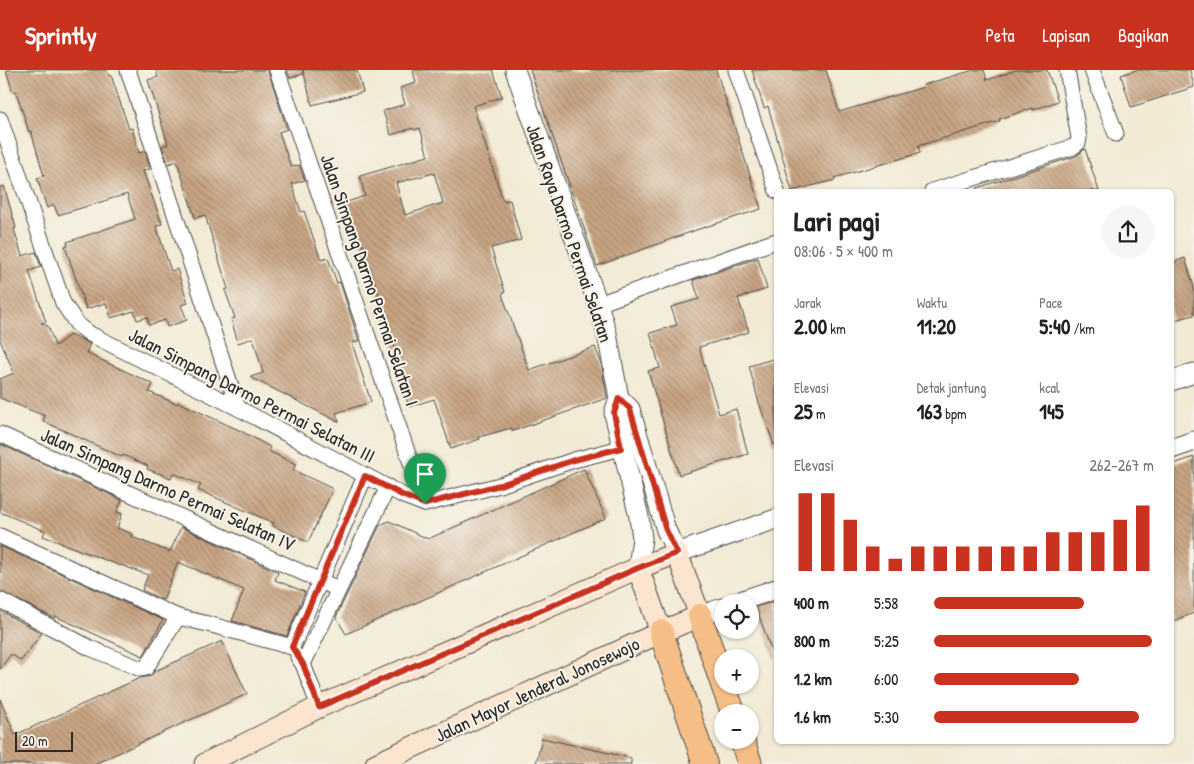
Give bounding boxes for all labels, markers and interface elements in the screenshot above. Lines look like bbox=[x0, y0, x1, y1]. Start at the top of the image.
text: Sprintly bbox=[25, 19, 97, 51]
text: Peta bbox=[985, 23, 1014, 48]
text: Lapisan bbox=[1042, 23, 1090, 48]
text: Bagikan bbox=[1118, 23, 1169, 48]
street label: Jalan Raya Darmo Permai Selatan bbox=[520, 121, 620, 345]
street label: Jalan Simpang Darmo Permai Selatan I bbox=[315, 151, 425, 409]
text: Lari pagi bbox=[794, 202, 881, 240]
button: share bbox=[1102, 206, 1154, 258]
text: 08:06 · 5 × 400 m bbox=[794, 240, 893, 262]
text: Jarak bbox=[794, 293, 821, 312]
text: Waktu bbox=[917, 293, 947, 312]
text: Pace bbox=[1039, 293, 1063, 312]
text: 2.00 bbox=[794, 312, 827, 341]
text: 11:20 bbox=[917, 312, 956, 341]
text: 5:40 bbox=[1039, 312, 1070, 341]
text: km bbox=[827, 319, 846, 338]
text: /km bbox=[1070, 319, 1095, 338]
street label: Jalan Simpang Darmo Permai Selatan III bbox=[124, 321, 380, 469]
text: Elevasi bbox=[794, 378, 829, 397]
text: Detak jantung bbox=[917, 378, 986, 397]
text: kcal bbox=[1039, 378, 1060, 397]
text: 25 bbox=[794, 397, 813, 426]
text: 163 bbox=[917, 397, 942, 426]
text: 145 bbox=[1039, 397, 1064, 426]
text: m bbox=[813, 404, 825, 423]
text: bpm bbox=[942, 404, 967, 423]
street label: Jalan Simpang Darmo Permai Selatan IV bbox=[37, 421, 299, 557]
pin bbox=[404, 453, 446, 504]
text: Elevasi bbox=[794, 454, 834, 476]
text: 262–267 m bbox=[1090, 454, 1154, 476]
icon: arrive bbox=[411, 460, 439, 488]
text: 400 m bbox=[794, 592, 829, 614]
text: 5:58 bbox=[874, 592, 898, 614]
map controls bbox=[714, 594, 759, 749]
button: locate bbox=[714, 594, 759, 639]
street label: Jalan Mayor Jenderal Jonosewojo bbox=[431, 630, 644, 748]
text: 800 m bbox=[794, 630, 830, 652]
text: 5:25 bbox=[874, 630, 899, 652]
button: + bbox=[714, 649, 759, 694]
text: 1.2 km bbox=[794, 668, 832, 690]
text: 6:00 bbox=[874, 668, 898, 690]
button: − bbox=[714, 704, 759, 749]
text: 1.6 km bbox=[794, 706, 831, 728]
text: 5:30 bbox=[874, 706, 899, 728]
scale bar bbox=[15, 729, 72, 752]
text: 20 m bbox=[22, 731, 48, 750]

